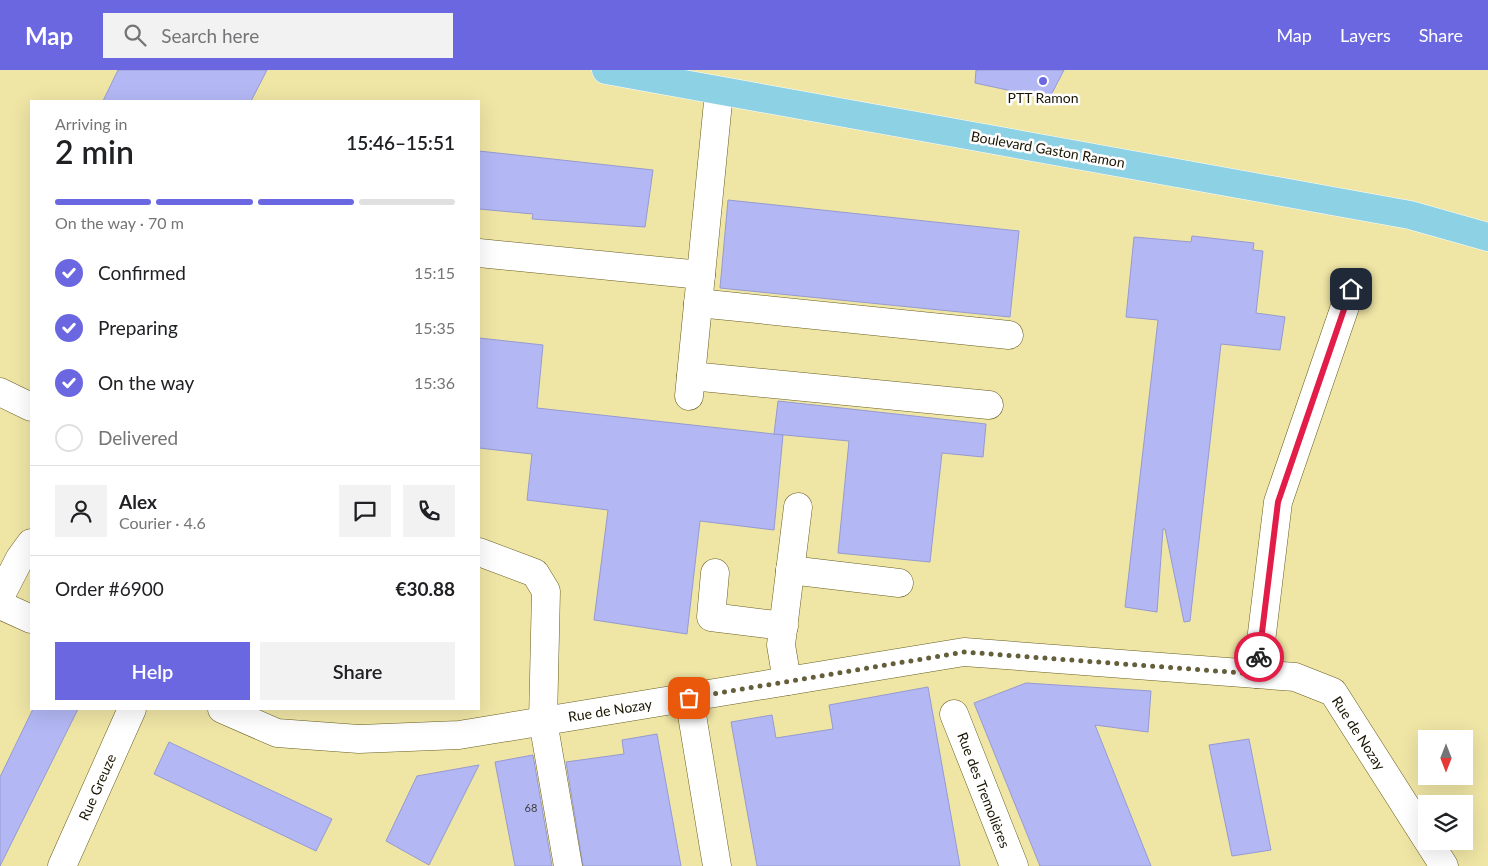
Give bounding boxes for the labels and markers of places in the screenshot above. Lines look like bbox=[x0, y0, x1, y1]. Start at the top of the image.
marker: PTT Ramon bbox=[1037, 75, 1049, 87]
place label: PTT Ramon bbox=[1008, 89, 1079, 106]
pin bbox=[1330, 268, 1372, 310]
pin bbox=[668, 677, 710, 719]

